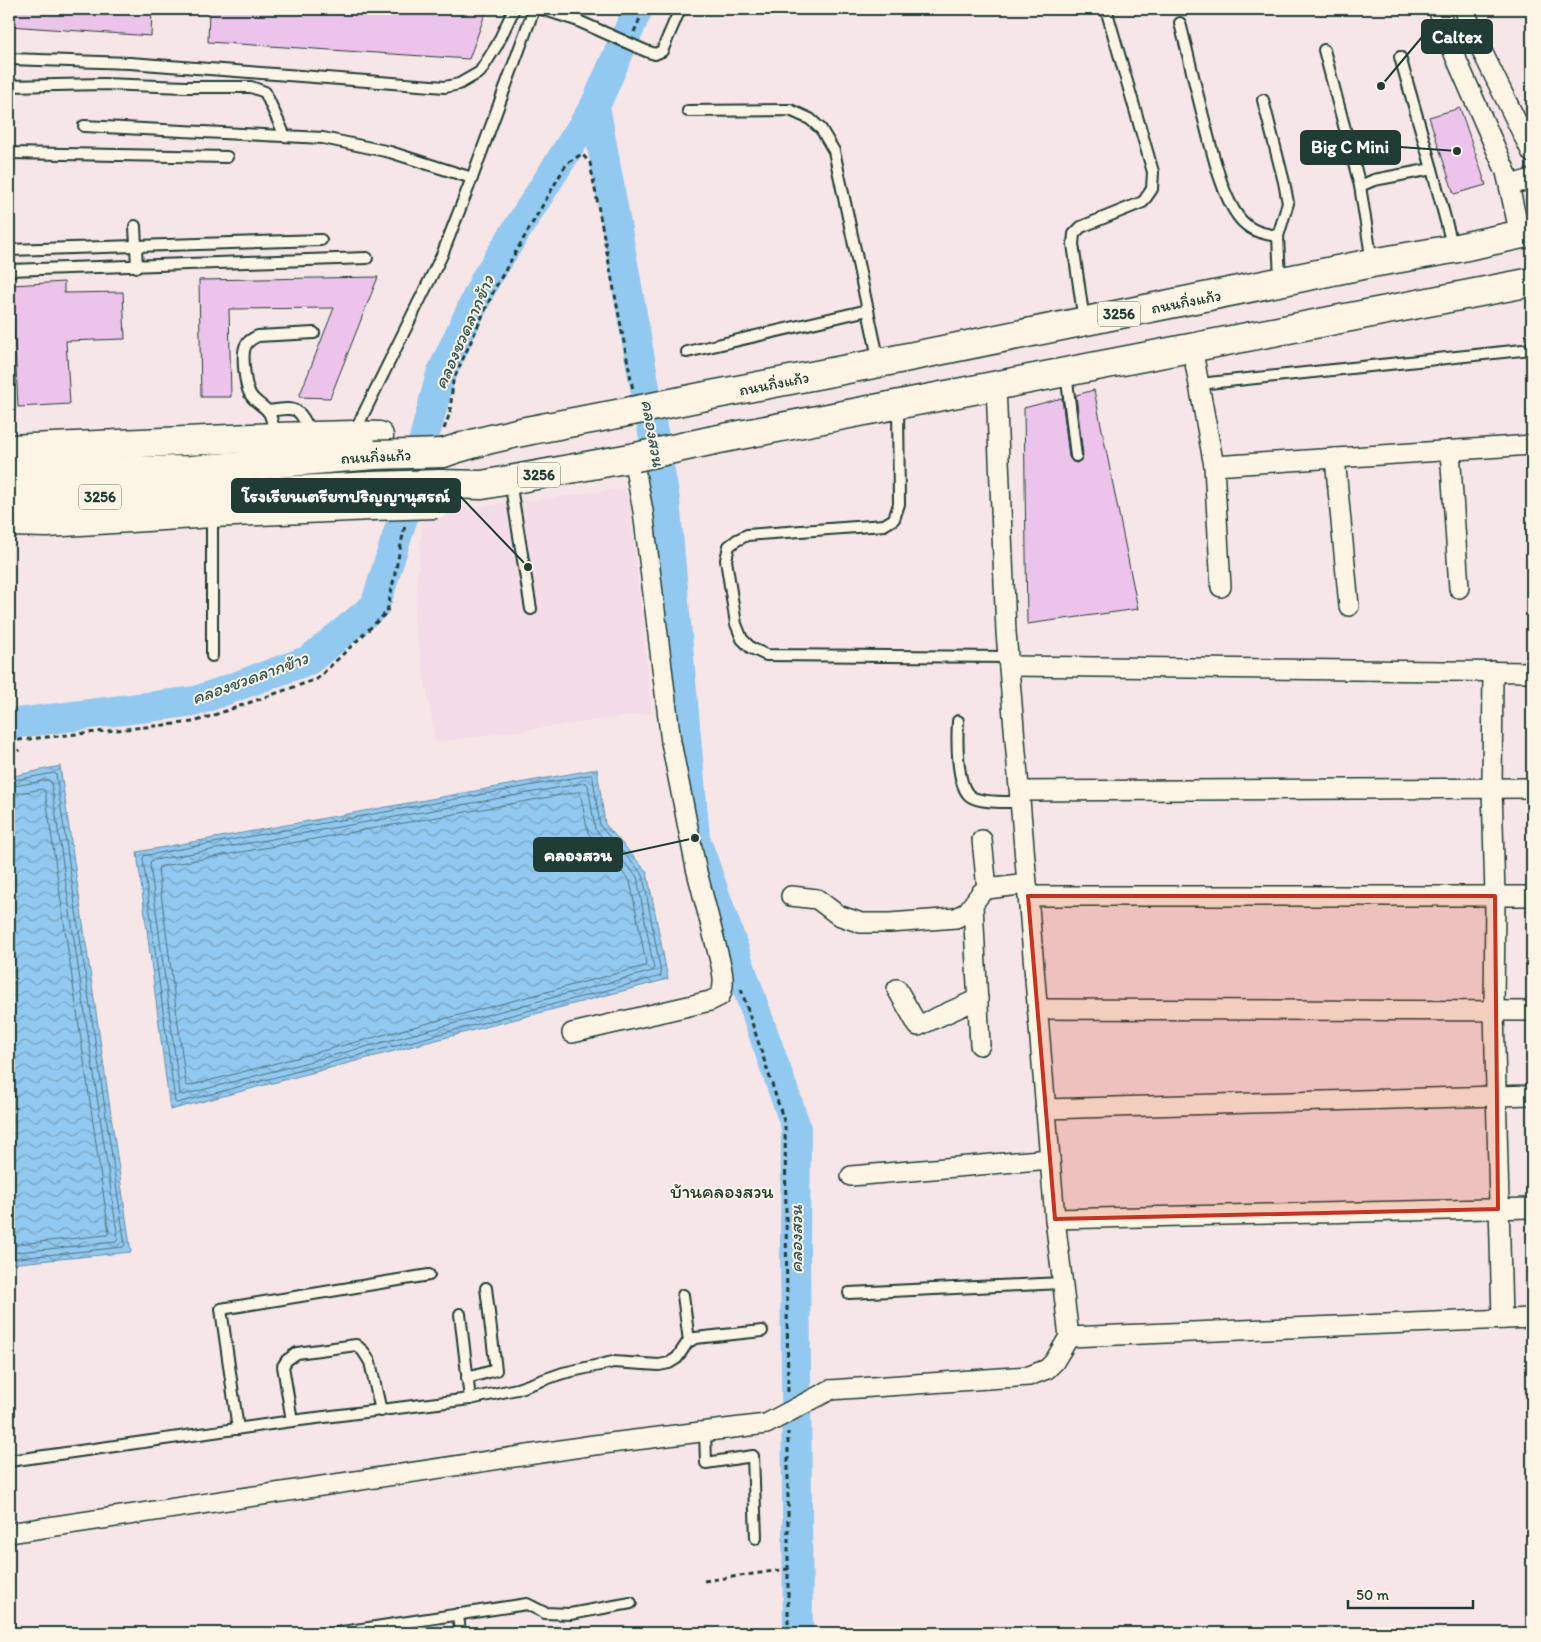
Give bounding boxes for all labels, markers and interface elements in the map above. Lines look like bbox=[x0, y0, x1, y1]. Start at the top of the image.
callout: Caltex bbox=[1422, 20, 1492, 53]
text: Caltex bbox=[1432, 26, 1483, 48]
callout: Big C Mini bbox=[1301, 131, 1400, 164]
text: Big C Mini bbox=[1311, 136, 1389, 158]
water label: คลองชวดลากข้าว bbox=[429, 270, 499, 392]
street label: ถนนกิ่งแก้ว bbox=[1149, 285, 1223, 318]
road number: 3256 bbox=[1098, 302, 1140, 326]
street label: ถนนกิ่งแก้ว bbox=[737, 367, 811, 400]
water label: คลองสวน bbox=[636, 398, 670, 469]
street label: ถนนกิ่งแก้ว bbox=[340, 445, 412, 468]
road number: 3256 bbox=[518, 462, 560, 488]
callout: โรงเรียนเตรียทปริญญานุสรณ์ bbox=[232, 479, 460, 512]
road number: 3256 bbox=[79, 484, 121, 510]
text: โรงเรียนเตรียทปริญญานุสรณ์ bbox=[241, 485, 451, 508]
water label: คลองชวดลากข้าว bbox=[189, 646, 312, 709]
callout: คลองสวน bbox=[534, 838, 622, 871]
text: คลองสวน bbox=[544, 844, 612, 866]
district label: บ้านคลองสวน bbox=[670, 1180, 774, 1203]
water label: คลองสวน bbox=[785, 1205, 807, 1273]
scale bar bbox=[1348, 1577, 1474, 1609]
text: 50 m bbox=[1356, 1586, 1389, 1604]

